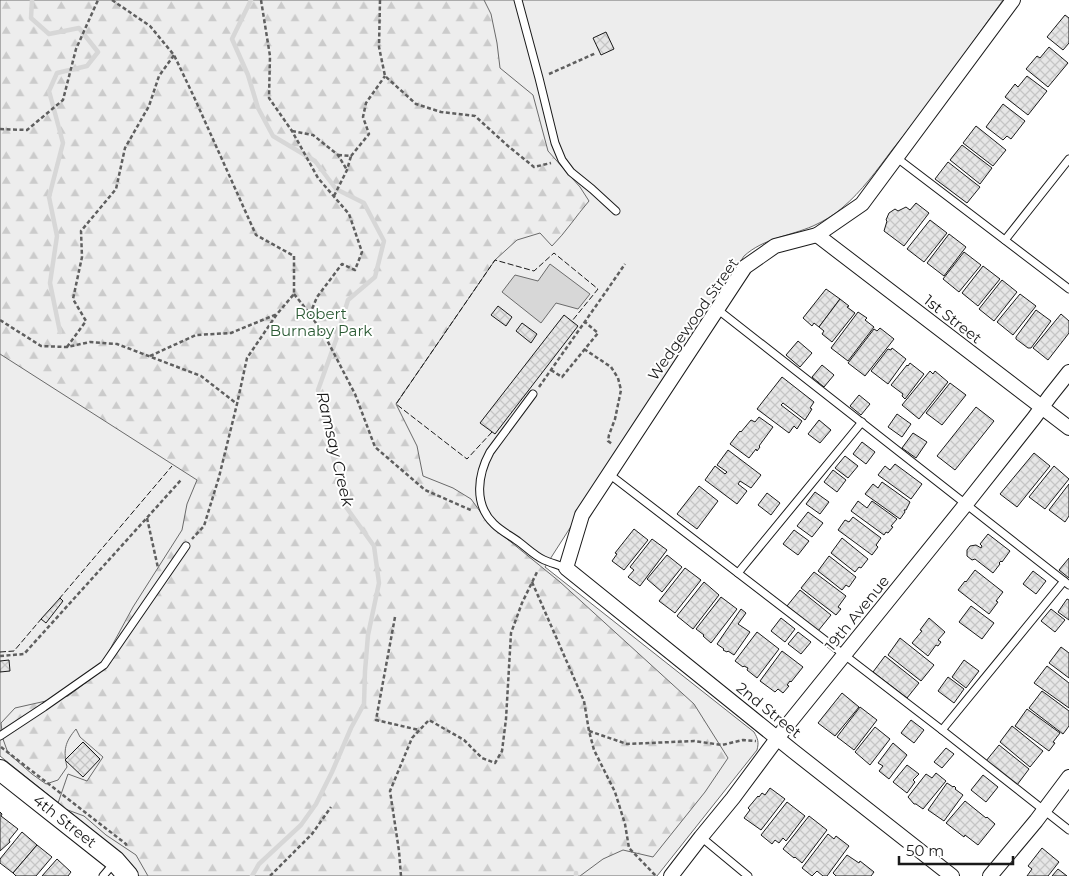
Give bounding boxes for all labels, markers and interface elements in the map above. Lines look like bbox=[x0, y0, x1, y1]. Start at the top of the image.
street label: Wedgewood Street bbox=[643, 254, 743, 384]
street label: 1st Street bbox=[920, 291, 986, 347]
park label: Robert Burnaby Park bbox=[270, 304, 372, 340]
water label: Ramsay Creek bbox=[313, 390, 358, 510]
street label: 19th Avenue bbox=[821, 571, 893, 655]
street label: 2nd Street bbox=[733, 678, 805, 742]
street label: 4th Street bbox=[29, 790, 101, 852]
scale bar bbox=[899, 834, 1013, 866]
text: 50 m bbox=[906, 841, 944, 860]

